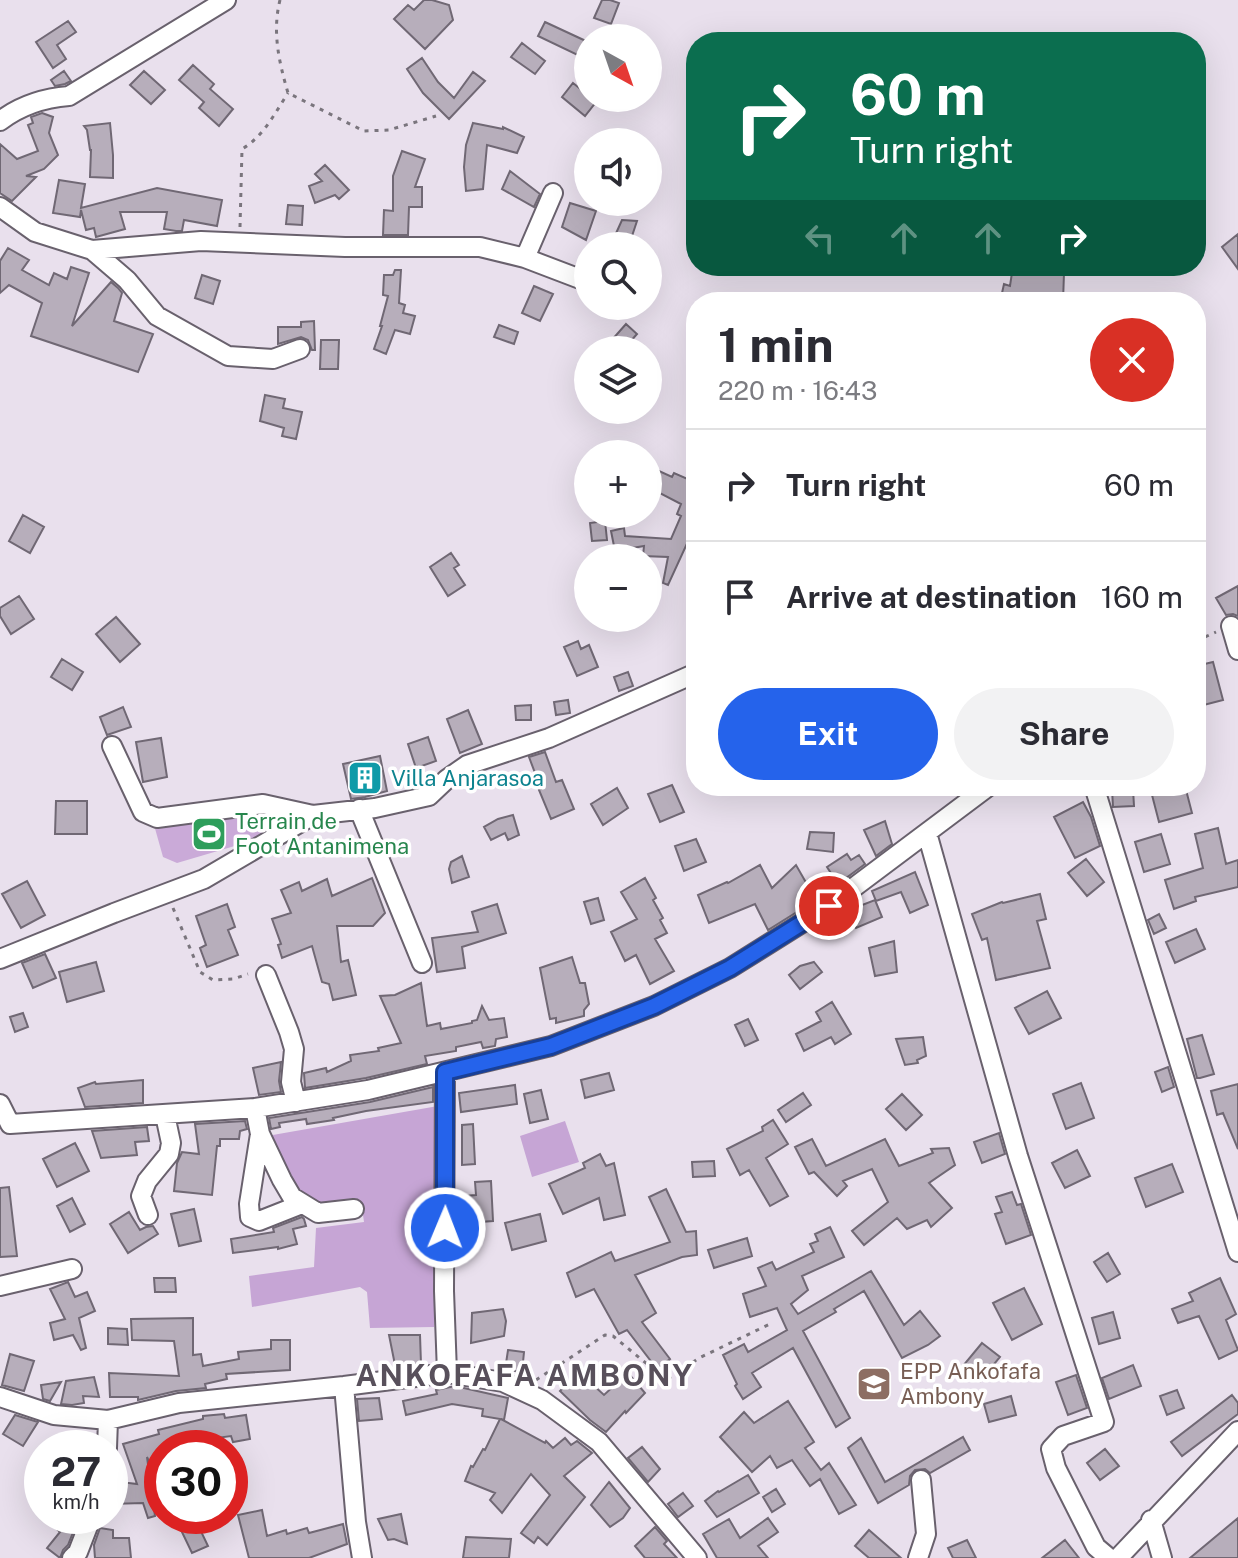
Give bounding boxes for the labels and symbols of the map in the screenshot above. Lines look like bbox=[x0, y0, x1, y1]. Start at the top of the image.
north arrow bbox=[574, 24, 662, 112]
building icon: Villa Anjarasoa bbox=[346, 759, 384, 797]
place label: Villa Anjarasoa bbox=[391, 765, 544, 791]
place label: Terrain de Foot Antanimena bbox=[235, 808, 409, 859]
sports icon: Terrain de Foot Antanimena bbox=[190, 815, 228, 853]
pin bbox=[795, 872, 863, 940]
position arrow bbox=[403, 1186, 487, 1270]
district label: ANKOFAFA AMBONY bbox=[356, 1357, 694, 1393]
place label: EPP Ankofafa Ambony bbox=[900, 1358, 1041, 1409]
school or university icon: EPP Ankofafa Ambony bbox=[855, 1365, 893, 1403]
speed limit sign: 30 bbox=[144, 1430, 248, 1534]

